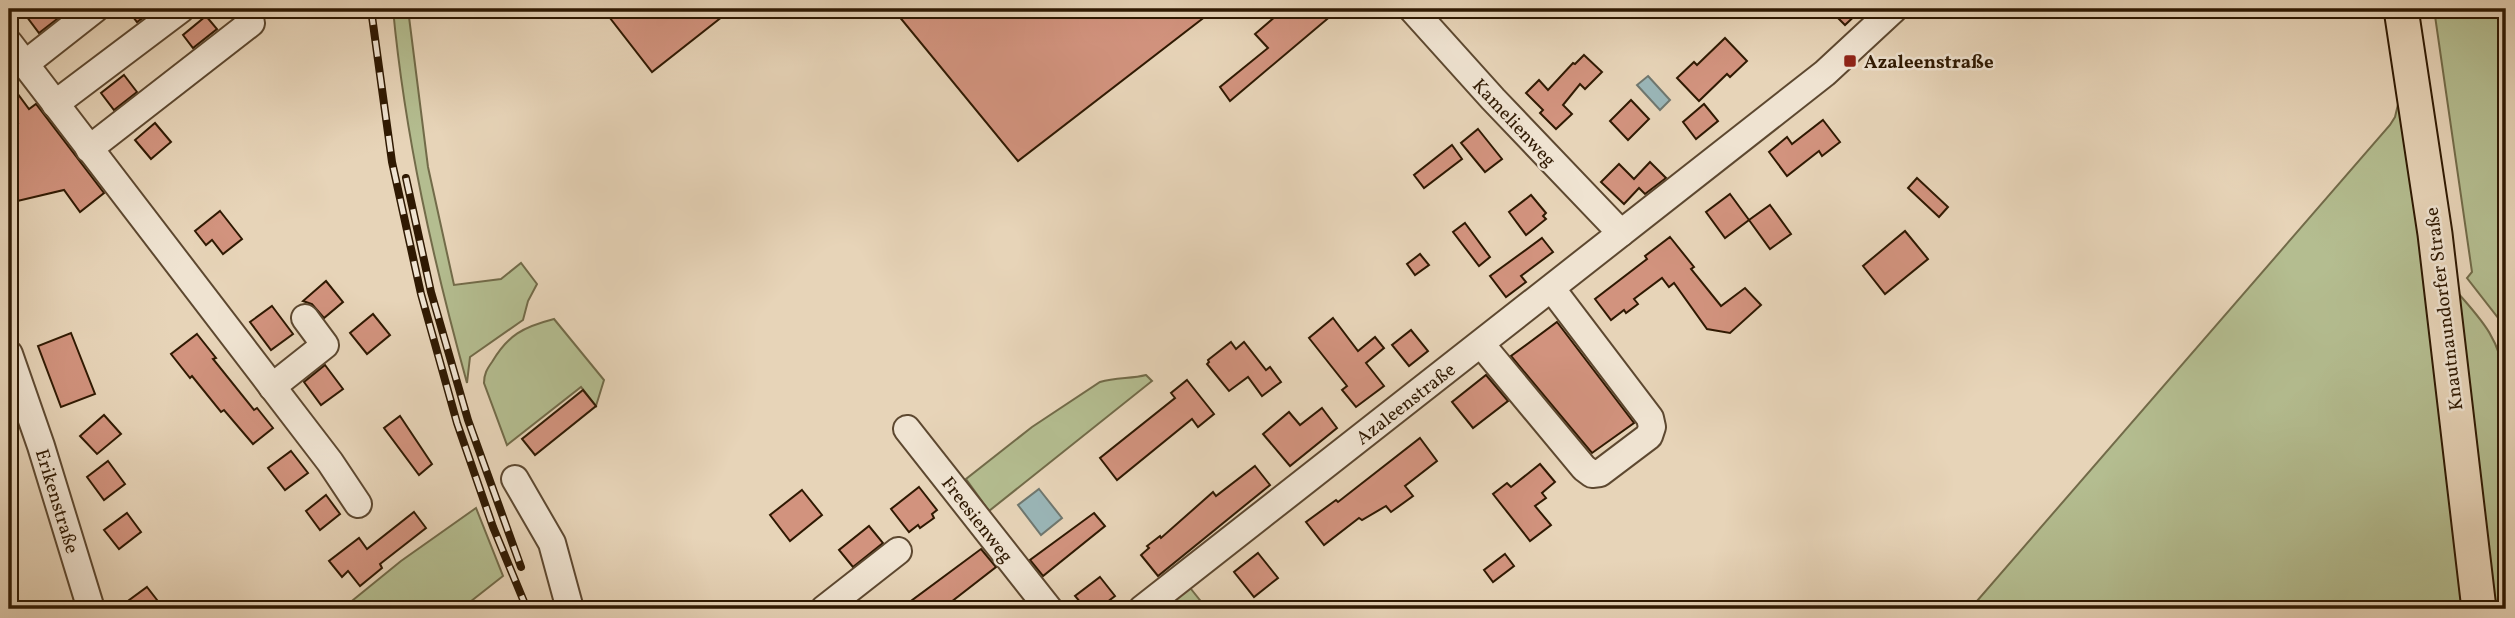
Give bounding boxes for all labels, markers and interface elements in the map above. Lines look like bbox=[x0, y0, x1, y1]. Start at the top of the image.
place label: Azaleenstraße bbox=[1864, 50, 1994, 76]
marker: Azaleenstraße bbox=[1842, 53, 1858, 69]
street label: Kamelienweg bbox=[1466, 73, 1561, 173]
street label: Knautnaundorfer Straße bbox=[2420, 205, 2470, 412]
street label: Azaleenstraße bbox=[1351, 357, 1462, 452]
street label: Erikenstraße bbox=[28, 446, 84, 557]
street label: Freesienweg bbox=[935, 472, 1018, 569]

